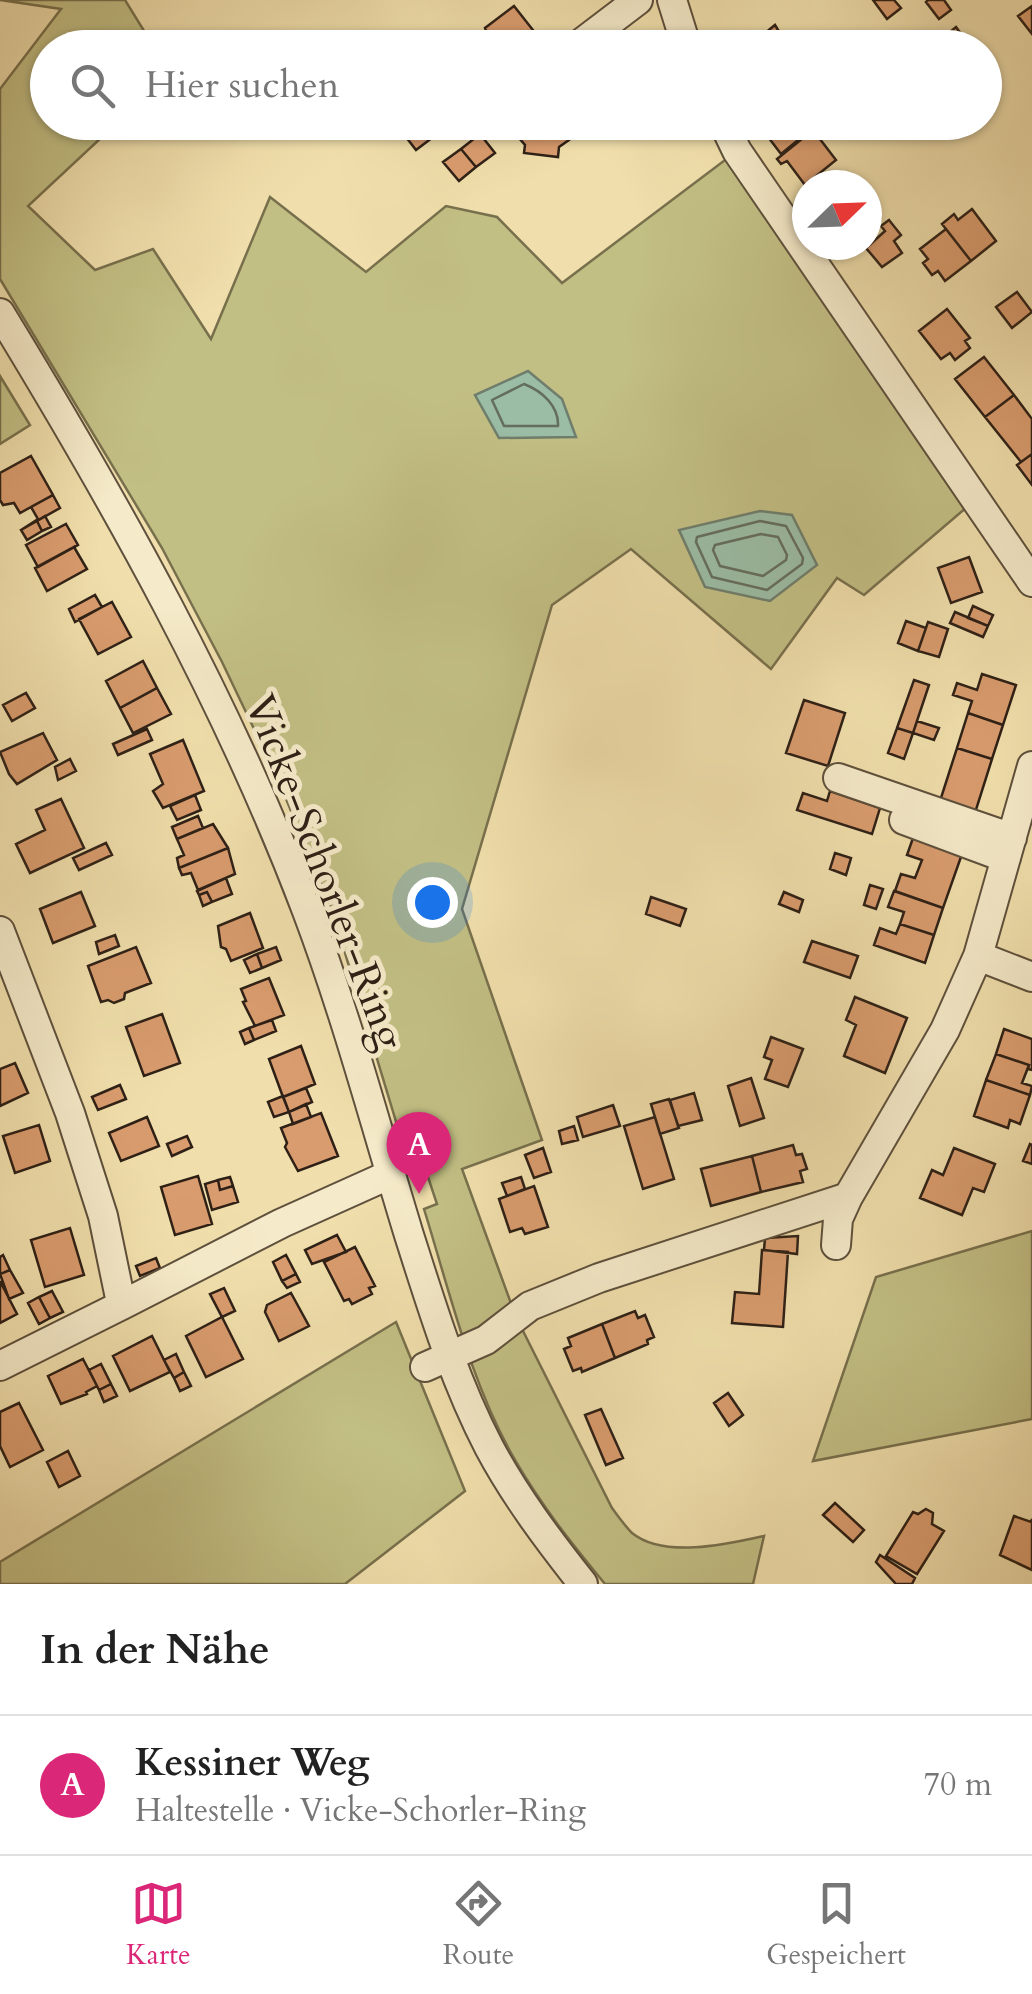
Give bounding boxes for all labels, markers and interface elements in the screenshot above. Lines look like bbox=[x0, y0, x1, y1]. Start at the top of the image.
search box bbox=[30, 30, 1002, 140]
icon: search bbox=[65, 58, 120, 113]
text: Hier suchen bbox=[145, 59, 339, 111]
north arrow bbox=[792, 170, 882, 260]
street label: Vicke-Schorler-Ring bbox=[231, 687, 419, 1058]
your location bbox=[407, 877, 458, 928]
pin: A bbox=[386, 1112, 452, 1194]
text: In der Nähe bbox=[40, 1621, 270, 1678]
text: Kessiner Weg bbox=[135, 1737, 369, 1789]
text: A bbox=[60, 1763, 85, 1807]
text: 70 m bbox=[924, 1763, 992, 1807]
text: Haltestelle · Vicke-Schorler-Ring bbox=[135, 1789, 586, 1833]
tab: Karte bbox=[126, 1876, 191, 1974]
tab: Route bbox=[443, 1876, 514, 1974]
tab: Gespeichert bbox=[766, 1876, 906, 1974]

